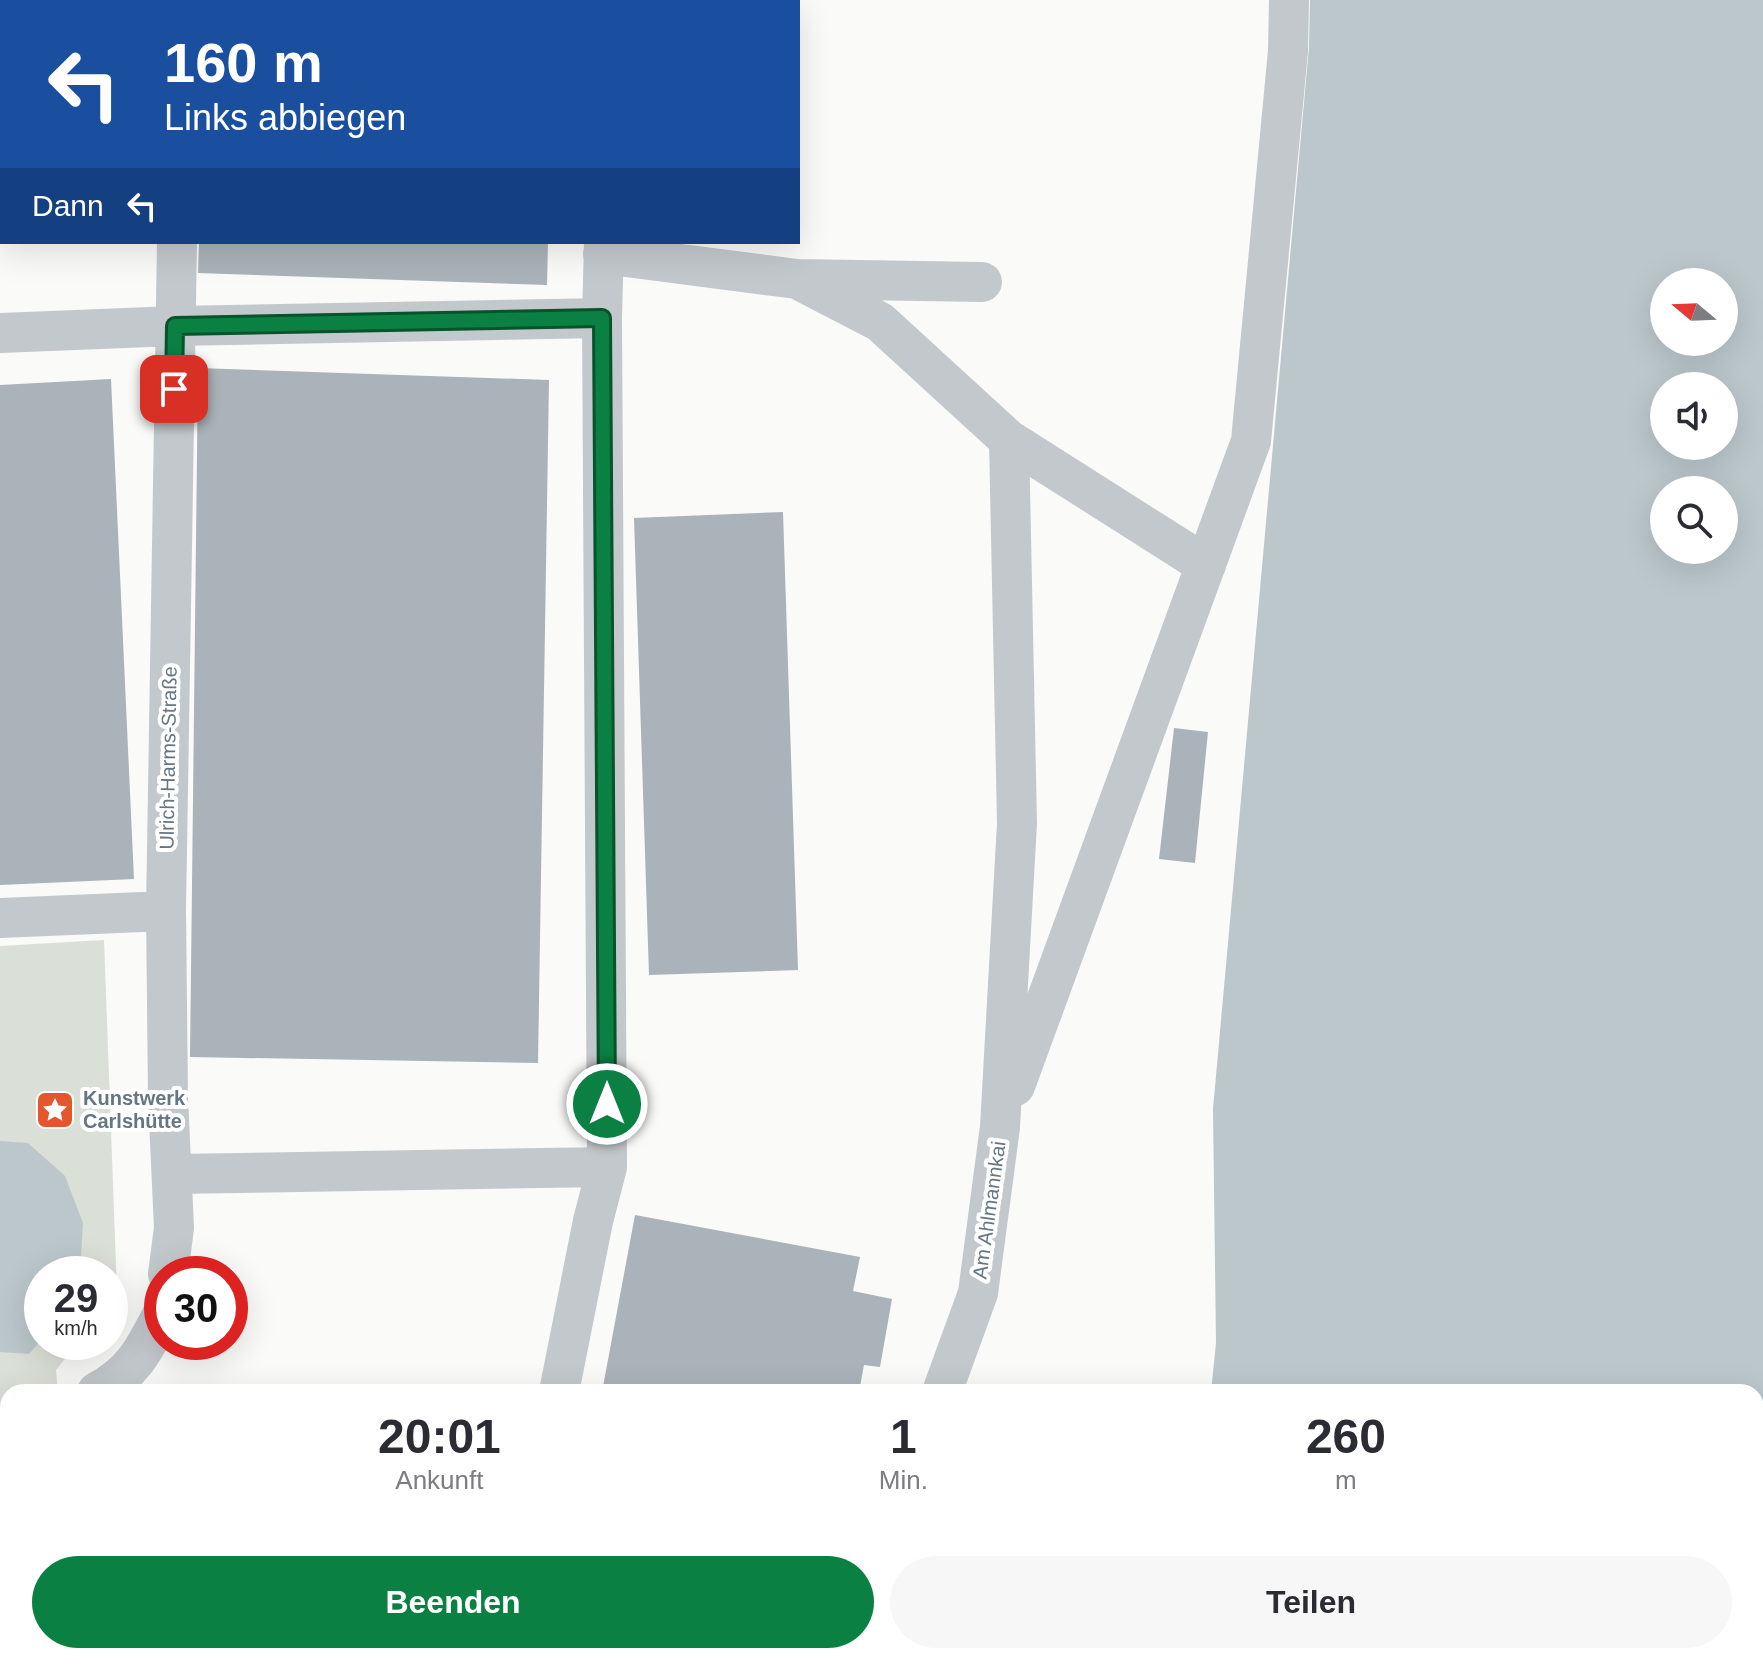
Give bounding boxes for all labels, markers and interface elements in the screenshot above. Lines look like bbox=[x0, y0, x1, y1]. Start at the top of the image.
text: 160 m bbox=[164, 31, 323, 94]
icon: left bbox=[32, 32, 136, 136]
text: Links abbiegen bbox=[164, 97, 406, 138]
icon: left bbox=[120, 184, 164, 228]
text: Dann bbox=[32, 189, 104, 222]
north arrow bbox=[1650, 268, 1738, 356]
map controls bbox=[1650, 268, 1738, 564]
pin bbox=[140, 355, 208, 423]
icon: arrive bbox=[152, 367, 196, 411]
button: sound bbox=[1650, 372, 1738, 460]
button: search bbox=[1650, 476, 1738, 564]
street label: Ulrich-Harms-Straße bbox=[155, 666, 181, 850]
position arrow bbox=[565, 1062, 649, 1146]
place label: Kunstwerk Carlshütte bbox=[83, 1087, 186, 1132]
place icon: Kunstwerk Carlshütte bbox=[34, 1089, 76, 1131]
street label: Am Ahlmannkai bbox=[968, 1140, 1010, 1280]
speed limit sign: 30 bbox=[144, 1256, 248, 1360]
text: 29 bbox=[54, 1276, 98, 1320]
text: km/h bbox=[54, 1317, 98, 1339]
text: 20:01 bbox=[378, 1410, 501, 1463]
text: 1 bbox=[890, 1410, 917, 1463]
text: 260 bbox=[1306, 1410, 1386, 1463]
text: Ankunft bbox=[395, 1465, 483, 1495]
text: Min. bbox=[879, 1465, 928, 1495]
text: m bbox=[1335, 1465, 1357, 1495]
button: Beenden bbox=[32, 1556, 874, 1648]
button: Teilen bbox=[890, 1556, 1732, 1648]

